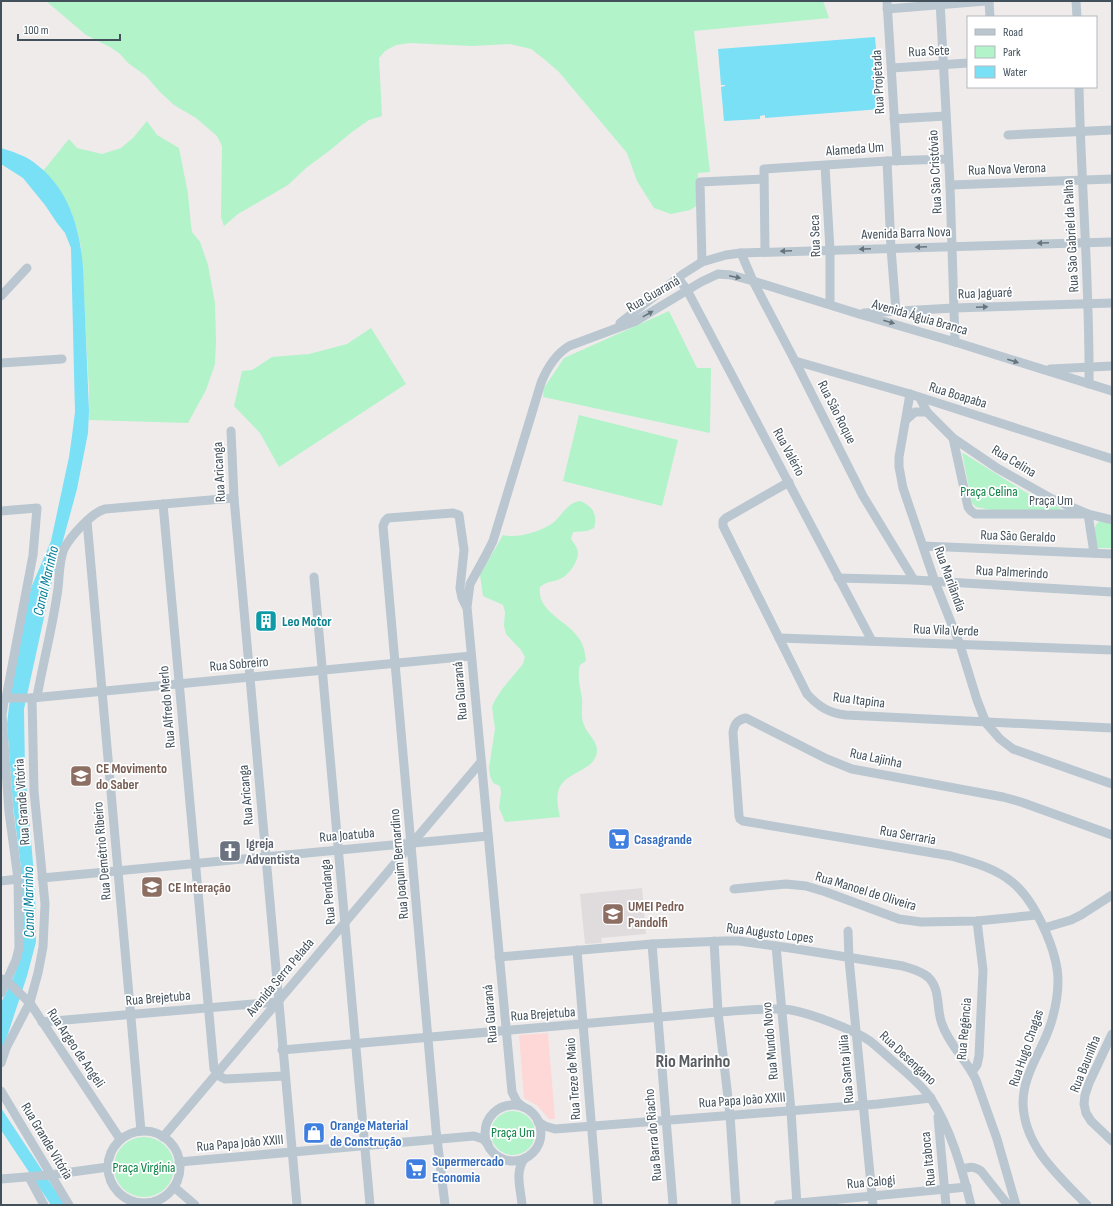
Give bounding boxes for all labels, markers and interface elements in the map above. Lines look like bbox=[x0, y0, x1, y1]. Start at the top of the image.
scale bar bbox=[18, 16, 120, 42]
legend bbox=[967, 16, 1097, 88]
text: 100 m bbox=[24, 23, 49, 38]
text: Road bbox=[1003, 25, 1023, 40]
street label: Rua Sete bbox=[908, 41, 950, 61]
text: Park bbox=[1003, 45, 1021, 60]
street label: Rua Projetada bbox=[868, 49, 888, 115]
text: Water bbox=[1003, 65, 1027, 80]
street label: Rua São Cristóvão bbox=[924, 129, 946, 214]
street label: Alameda Um bbox=[824, 138, 885, 160]
street label: Rua Nova Verona bbox=[968, 159, 1046, 179]
street label: Rua São Gabriel da Palha bbox=[1060, 179, 1082, 293]
street label: Rua Seca bbox=[806, 215, 824, 257]
street label: Avenida Barra Nova bbox=[860, 223, 951, 243]
one-way arrow bbox=[1036, 240, 1049, 246]
one-way arrow bbox=[915, 243, 927, 250]
one-way arrow bbox=[859, 245, 871, 252]
one-way arrow bbox=[779, 248, 792, 254]
street label: Rua Guaraná bbox=[623, 272, 683, 316]
one-way arrow bbox=[729, 274, 742, 280]
street label: Rua Jaguaré bbox=[957, 284, 1013, 302]
street label: Avenida Águia Branca bbox=[869, 295, 970, 339]
one-way arrow bbox=[976, 304, 989, 310]
one-way arrow bbox=[642, 311, 654, 317]
one-way arrow bbox=[883, 320, 896, 326]
one-way arrow bbox=[1008, 358, 1020, 364]
street label: Rua São Roque bbox=[814, 377, 860, 447]
street label: Rua Boapaba bbox=[927, 378, 989, 412]
street label: Rua Valério bbox=[769, 425, 809, 479]
street label: Rua Aricanga bbox=[209, 441, 229, 503]
street label: Rua Celina bbox=[989, 441, 1039, 481]
park label: Praça Celina bbox=[960, 483, 1018, 500]
street label: Praça Um bbox=[1029, 492, 1073, 509]
street label: Rua São Geraldo bbox=[980, 526, 1056, 546]
water label: Canal Marinho bbox=[29, 544, 63, 618]
street label: Rua Marilândia bbox=[930, 544, 970, 614]
street label: Rua Palmerindo bbox=[975, 562, 1049, 582]
building icon: Leo Motor bbox=[253, 608, 279, 634]
place label: Leo Motor bbox=[282, 613, 332, 630]
street label: Rua Vila Verde bbox=[913, 620, 979, 640]
street label: Rua Sobreiro bbox=[209, 653, 269, 675]
street label: Rua Guaraná bbox=[449, 661, 471, 721]
street label: Rua Alfredo Merlo bbox=[155, 665, 179, 749]
street label: Rua Itapina bbox=[832, 688, 886, 712]
street label: Rua Lajinha bbox=[848, 744, 904, 772]
street label: Rua Grande Vitória bbox=[10, 758, 34, 846]
place label: CE Movimento do Saber bbox=[96, 760, 167, 793]
school or university icon: CE Movimento do Saber bbox=[68, 763, 94, 789]
street label: Rua Aricanga bbox=[235, 764, 257, 826]
street label: Rua Demétrio Ribeiro bbox=[89, 801, 115, 901]
street label: Rua Joaquim Bernardino bbox=[386, 808, 412, 920]
street label: Rua Serraria bbox=[879, 822, 937, 848]
street label: Rua Joatuba bbox=[319, 824, 375, 846]
supermarket icon: Casagrande bbox=[606, 826, 632, 852]
place label: Casagrande bbox=[634, 831, 692, 848]
place label: Igreja Adventista bbox=[245, 835, 300, 868]
church icon: Igreja Adventista bbox=[217, 838, 243, 864]
street label: Rua Pendanga bbox=[317, 859, 339, 925]
water label: Canal Marinho bbox=[19, 866, 39, 938]
street label: Rua Manoel de Oliveira bbox=[813, 868, 919, 914]
school or university icon: CE Interação bbox=[139, 874, 165, 900]
place label: CE Interação bbox=[168, 879, 231, 896]
place label: UMEI Pedro Pandolfi bbox=[628, 898, 684, 931]
school or university icon: UMEI Pedro Pandolfi bbox=[600, 901, 626, 927]
street label: Rua Augusto Lopes bbox=[725, 919, 815, 947]
street label: Avenida Serra Pelada bbox=[242, 935, 318, 1020]
street label: Rua Guaraná bbox=[479, 984, 501, 1044]
street label: Rua Brejetuba bbox=[125, 987, 191, 1009]
street label: Rua Regência bbox=[953, 997, 975, 1061]
street label: Rua Mundo Novo bbox=[758, 1001, 782, 1081]
street label: Rua Brejetuba bbox=[510, 1003, 576, 1025]
street label: Rua Argeo de Angeli bbox=[43, 1005, 109, 1091]
street label: Rua Hugo Chagas bbox=[1005, 1007, 1047, 1089]
street label: Rua Desengano bbox=[876, 1027, 940, 1089]
street label: Rua Baunilha bbox=[1066, 1033, 1104, 1095]
street label: Rua Santa Júlia bbox=[835, 1034, 857, 1104]
street label: Rua Treze de Maio bbox=[562, 1037, 584, 1121]
district label: Rio Marinho bbox=[656, 1051, 731, 1072]
street label: Rua Barra do Riacho bbox=[640, 1088, 666, 1182]
street label: Rua Papa João XXIII bbox=[698, 1088, 786, 1112]
street label: Rua Grande Vitória bbox=[17, 1099, 77, 1183]
place label: Orange Material de Construção bbox=[330, 1117, 408, 1150]
shop icon: Orange Material de Construção bbox=[301, 1120, 327, 1146]
park label: Praça Um bbox=[491, 1124, 535, 1141]
street label: Rua Papa João XXIII bbox=[196, 1131, 284, 1155]
street label: Rua Itaboca bbox=[917, 1131, 939, 1187]
place label: Supermercado Economia bbox=[432, 1153, 504, 1186]
supermarket icon: Supermercado Economia bbox=[403, 1156, 429, 1182]
park label: Praça Virgínia bbox=[113, 1159, 175, 1176]
street label: Rua Calogi bbox=[846, 1171, 896, 1193]

